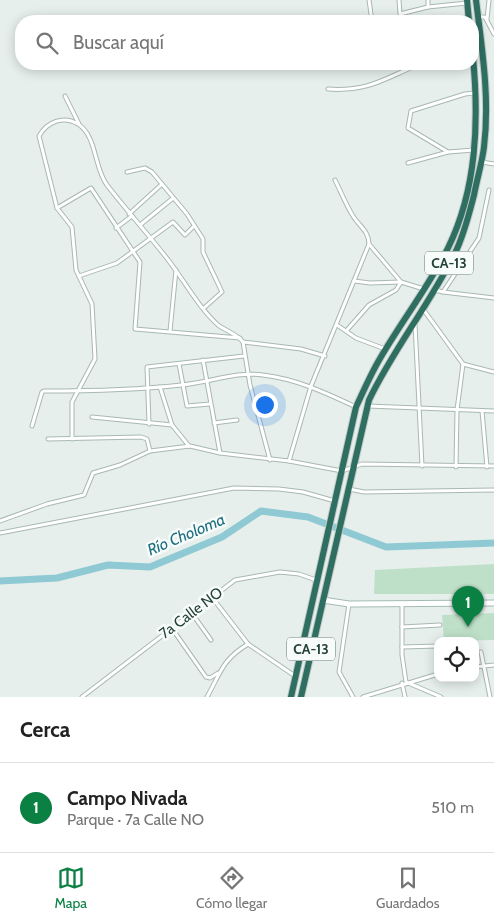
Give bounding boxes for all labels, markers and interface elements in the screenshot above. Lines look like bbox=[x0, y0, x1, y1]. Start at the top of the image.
search box bbox=[15, 15, 479, 70]
icon: search bbox=[33, 29, 61, 57]
text: Buscar aquí bbox=[73, 31, 164, 54]
road number: CA-13 bbox=[425, 252, 473, 274]
your location bbox=[252, 392, 278, 418]
water label: Río Choloma bbox=[145, 510, 228, 559]
street label: 7a Calle NO bbox=[156, 583, 226, 643]
pin: 1 bbox=[452, 586, 484, 627]
map controls bbox=[434, 637, 479, 682]
button: locate bbox=[434, 637, 479, 682]
road number: CA-13 bbox=[287, 638, 335, 661]
text: Cerca bbox=[20, 717, 70, 742]
text: Campo Nivada bbox=[67, 787, 187, 810]
text: 1 bbox=[33, 798, 39, 817]
text: 510 m bbox=[431, 798, 474, 817]
text: Parque · 7a Calle NO bbox=[67, 810, 204, 829]
tab: Mapa bbox=[55, 864, 87, 912]
tab: Cómo llegar bbox=[196, 864, 267, 912]
tab: Guardados bbox=[376, 864, 439, 912]

